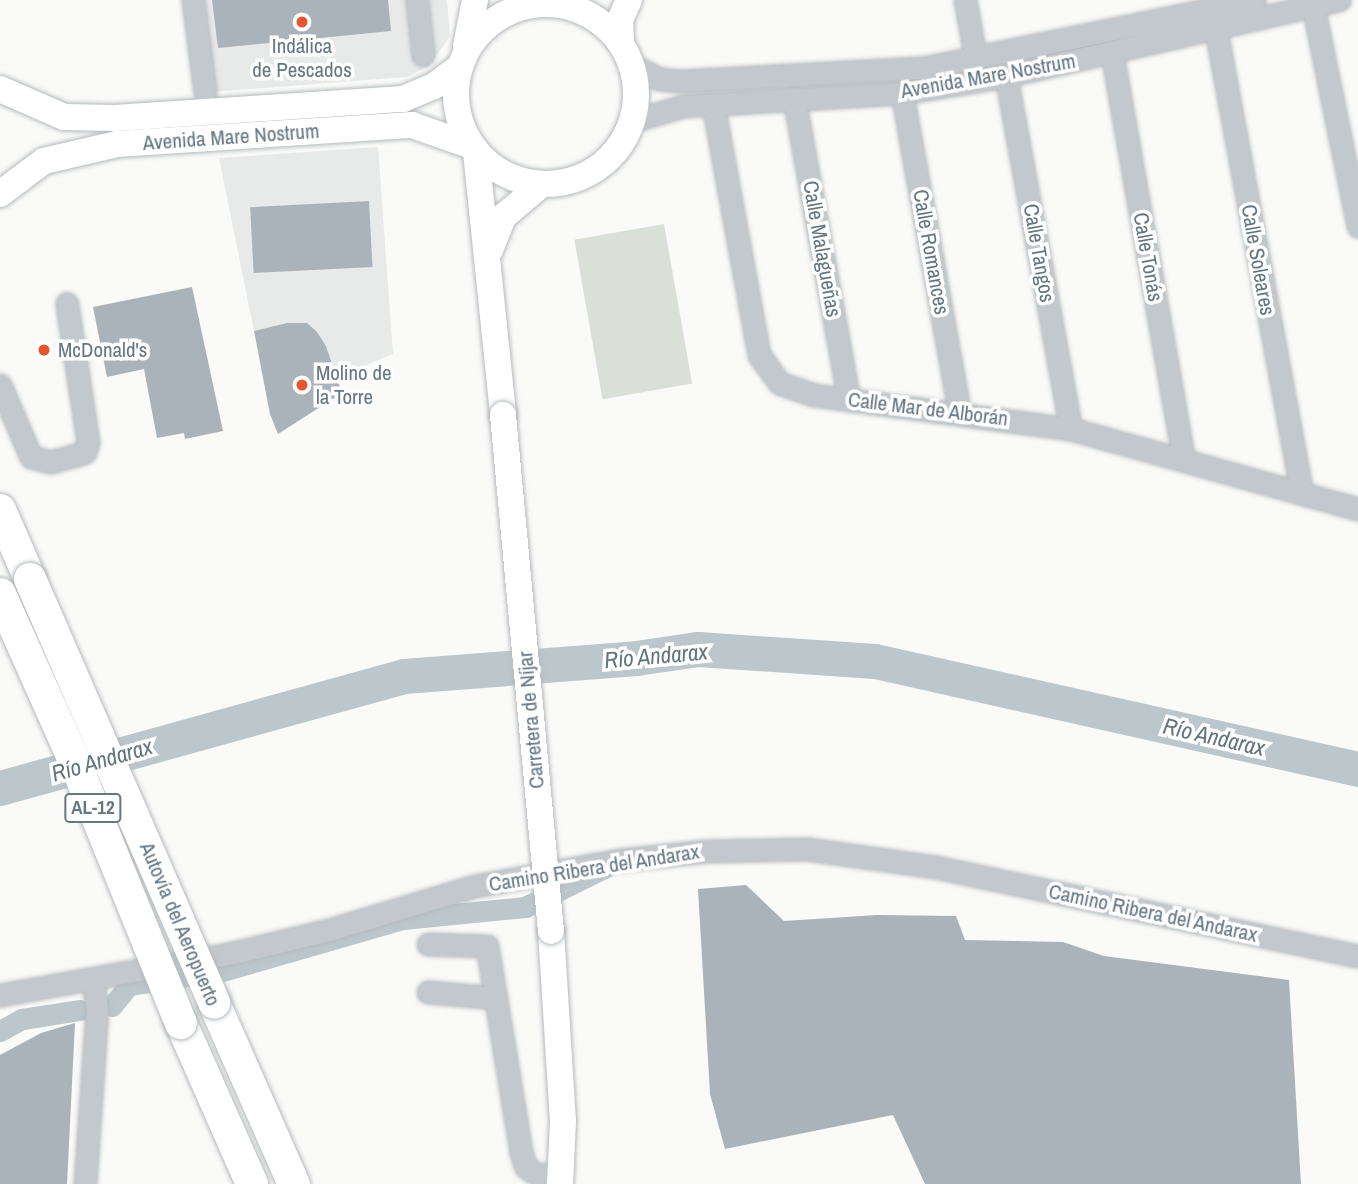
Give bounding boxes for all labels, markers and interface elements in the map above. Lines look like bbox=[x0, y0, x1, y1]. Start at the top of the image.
marker: Indálica de Pescados bbox=[294, 14, 310, 30]
place label: Indálica de Pescados bbox=[252, 33, 352, 83]
street label: Avenida Mare Nostrum bbox=[899, 48, 1077, 104]
street label: Avenida Mare Nostrum bbox=[142, 118, 320, 156]
street label: Calle Malagueñas bbox=[798, 179, 846, 319]
street label: Calle Romances bbox=[908, 188, 954, 316]
street label: Calle Tangos bbox=[1018, 202, 1060, 304]
street label: Calle Soleares bbox=[1236, 203, 1280, 317]
street label: Calle Tonás bbox=[1128, 211, 1168, 303]
place label: McDonald's bbox=[58, 337, 147, 363]
marker: McDonald's bbox=[36, 342, 52, 358]
place label: Molino de la Torre bbox=[316, 360, 392, 410]
marker: Molino de la Torre bbox=[294, 377, 310, 393]
street label: Calle Mar de Alborán bbox=[846, 387, 1010, 431]
water label: Río Andarax bbox=[603, 638, 709, 674]
street label: Carretera de Níjar bbox=[512, 650, 550, 790]
water label: Río Andarax bbox=[1160, 712, 1268, 762]
water label: Río Andarax bbox=[48, 732, 156, 788]
road number: AL-12 bbox=[63, 792, 123, 824]
street label: Autovía del Aeropuerto bbox=[134, 838, 226, 1010]
street label: Camino Ribera del Andarax bbox=[487, 839, 701, 897]
street label: Camino Ribera del Andarax bbox=[1046, 878, 1260, 948]

